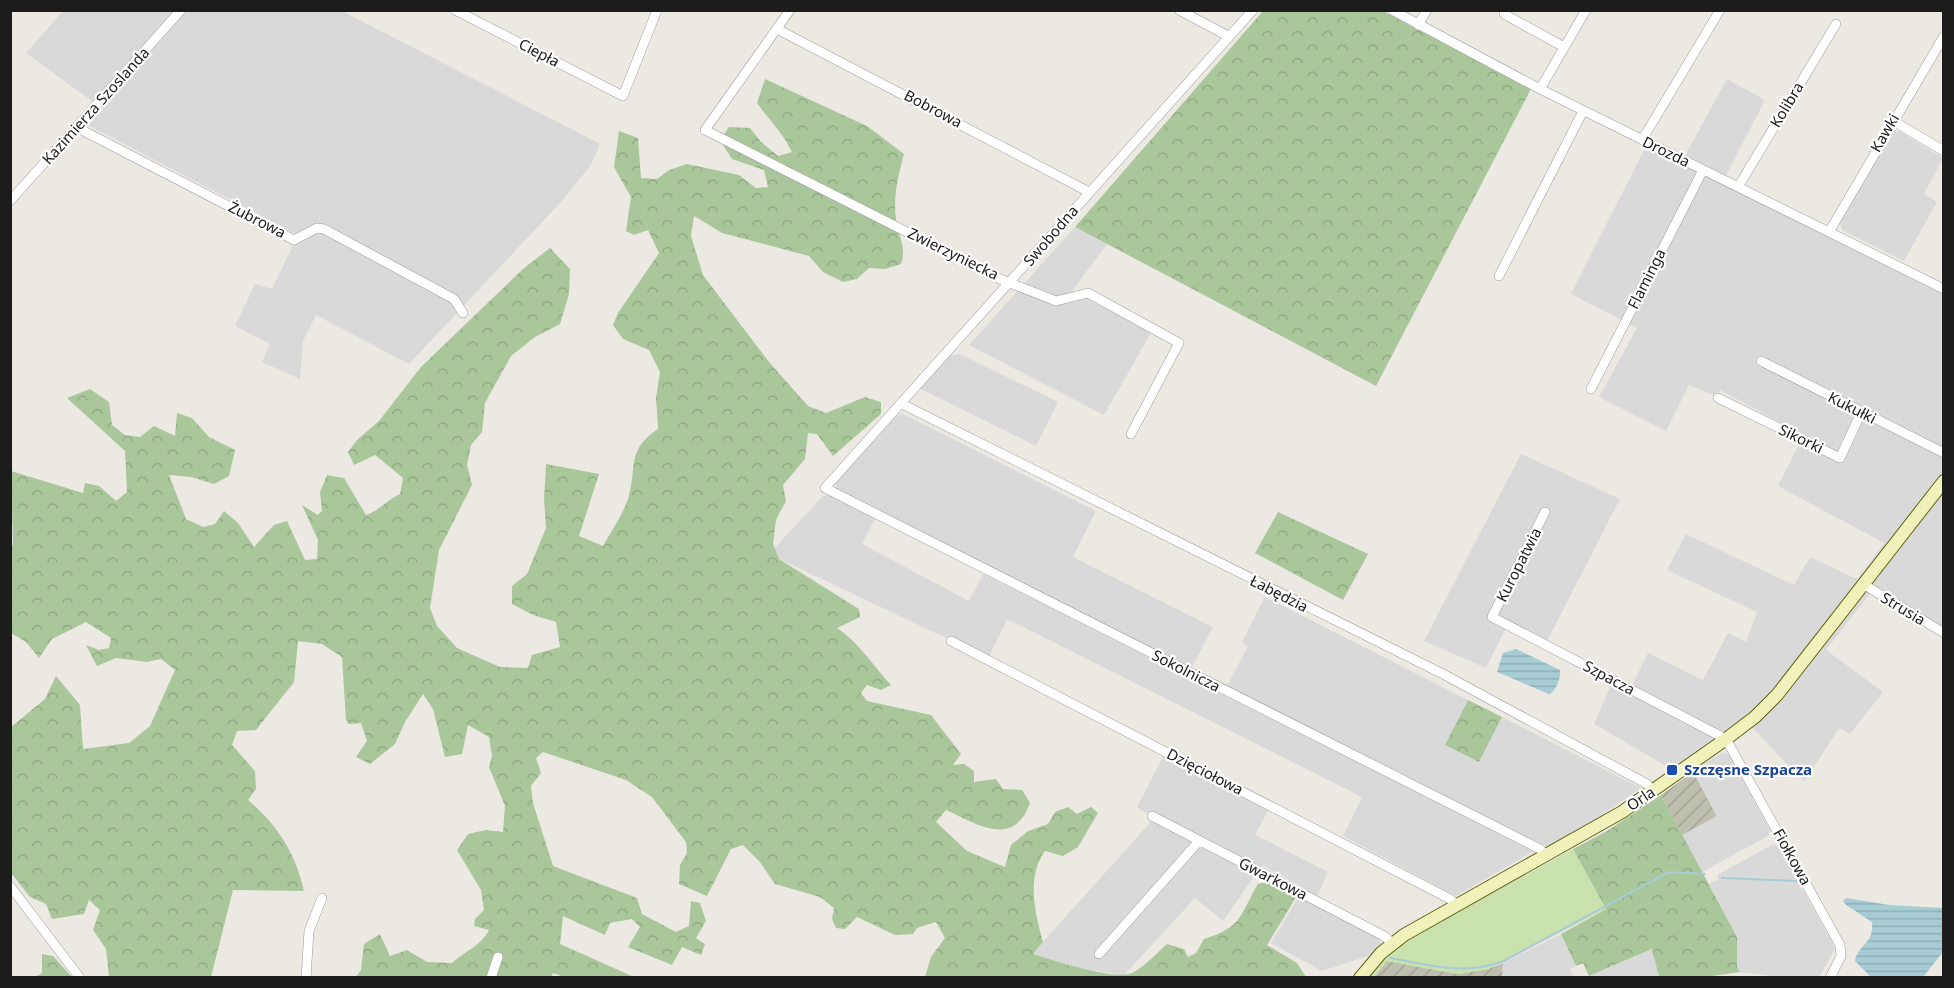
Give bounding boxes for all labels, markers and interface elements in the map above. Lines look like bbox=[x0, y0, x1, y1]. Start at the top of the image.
street label: Ciepła bbox=[516, 33, 563, 71]
street label: Kazimierza Szoslanda bbox=[37, 42, 153, 168]
street label: Kolibra bbox=[1765, 78, 1807, 131]
street label: Bobrowa bbox=[901, 85, 966, 132]
street label: Kawki bbox=[1865, 110, 1903, 155]
street label: Drozda bbox=[1639, 131, 1694, 171]
street label: Żubrowa bbox=[225, 196, 290, 242]
street label: Swobodna bbox=[1018, 201, 1082, 270]
street label: Zwierzyniecka bbox=[905, 222, 1002, 284]
street label: Flaminga bbox=[1622, 245, 1670, 312]
street label: Kukułki bbox=[1825, 386, 1880, 428]
street label: Sikorki bbox=[1776, 419, 1827, 457]
street label: Kuropatwia bbox=[1491, 524, 1545, 605]
street label: Łabędzia bbox=[1247, 570, 1312, 616]
street label: Strusia bbox=[1878, 587, 1929, 629]
street label: Sokolnicza bbox=[1149, 644, 1224, 696]
street label: Szpacza bbox=[1580, 655, 1639, 699]
street label: Dzięciołowa bbox=[1164, 743, 1247, 799]
place label: Szczęsne Szpacza bbox=[1684, 759, 1812, 779]
marker: Szczęsne Szpacza bbox=[1665, 763, 1679, 777]
street label: Orla bbox=[1622, 781, 1659, 815]
street label: Fiołkowa bbox=[1769, 825, 1817, 888]
street label: Gwarkowa bbox=[1236, 852, 1311, 904]

